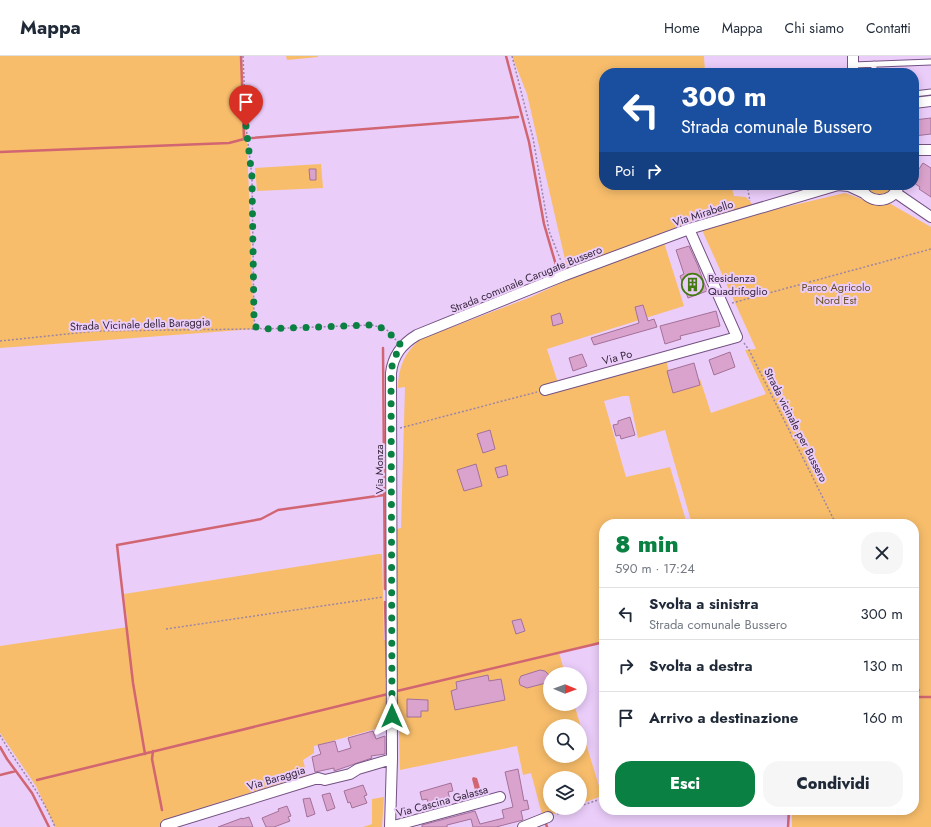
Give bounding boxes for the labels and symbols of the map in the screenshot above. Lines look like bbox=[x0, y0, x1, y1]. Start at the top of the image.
pin bbox=[229, 85, 263, 126]
street label: Via Mirabello bbox=[671, 196, 735, 230]
street label: Strada comunale Carugate Bussero bbox=[448, 241, 604, 317]
place label: Residenza Quadrifoglio bbox=[708, 270, 767, 299]
building icon: Residenza Quadrifoglio bbox=[680, 271, 706, 297]
park label: Parco Agricolo Nord Est bbox=[801, 279, 871, 308]
street label: Strada Vicinale della Baraggia bbox=[70, 314, 210, 334]
street label: Via Po bbox=[600, 345, 634, 369]
street label: Strada vicinale per Bussero bbox=[760, 365, 832, 485]
street label: Via Monza bbox=[371, 444, 387, 494]
north arrow bbox=[543, 667, 587, 711]
position arrow bbox=[371, 695, 413, 737]
street label: Via Baraggia bbox=[245, 762, 307, 794]
street label: Via Cascina Galassa bbox=[394, 781, 490, 821]

